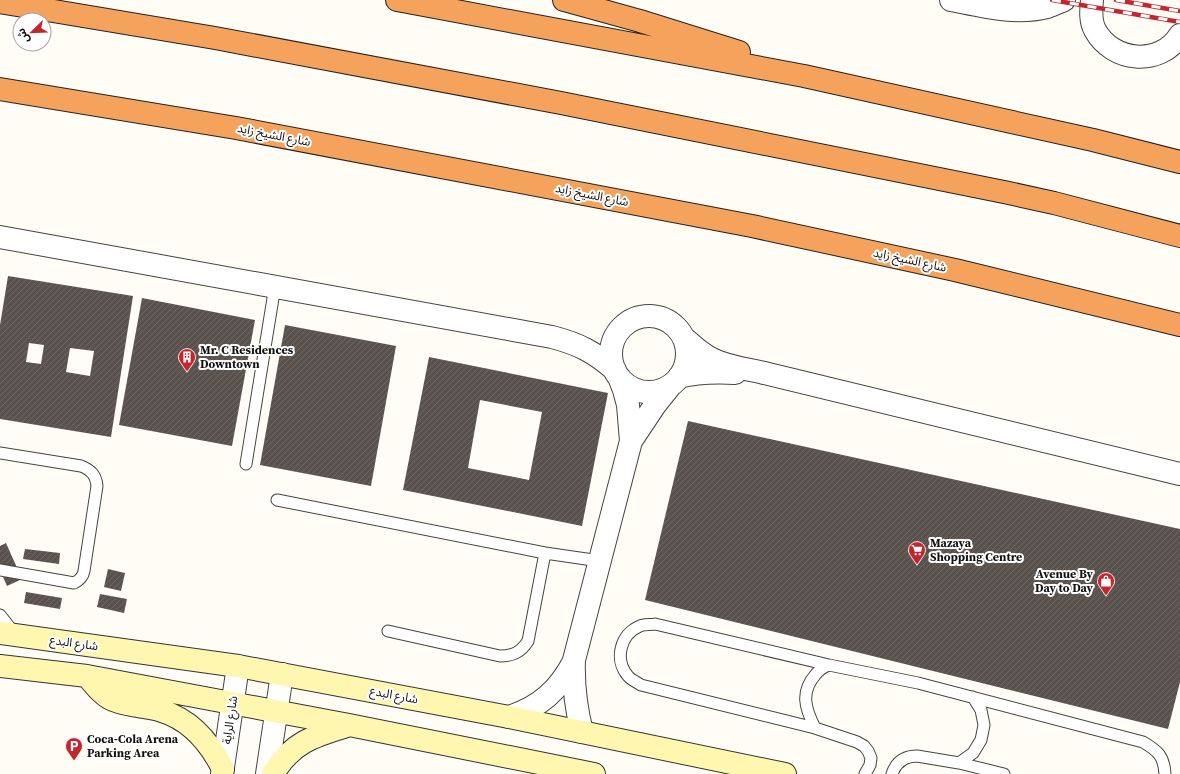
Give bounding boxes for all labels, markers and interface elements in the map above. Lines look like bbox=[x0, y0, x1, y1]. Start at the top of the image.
north arrow bbox=[12, 12, 52, 52]
text: ش bbox=[13, 26, 33, 46]
street label: شارع الشيخ زايد bbox=[236, 120, 312, 151]
street label: شارع الشيخ زايد bbox=[554, 180, 630, 211]
street label: شارع الشيخ زايد bbox=[872, 244, 948, 277]
place label: Mr. C Residences Downtown bbox=[200, 342, 294, 372]
building icon: Mr. C Residences Downtown bbox=[177, 347, 197, 372]
place label: Mazaya Shopping Centre bbox=[930, 535, 1022, 565]
supermarket icon: Mazaya Shopping Centre bbox=[907, 540, 927, 565]
place label: Avenue By Day to Day bbox=[1035, 566, 1094, 596]
shop icon: Avenue By Day to Day bbox=[1096, 571, 1116, 596]
street label: شارع البدع bbox=[49, 632, 99, 655]
street label: شارع البدع bbox=[368, 682, 419, 708]
street label: شارع الراية bbox=[219, 695, 242, 745]
place label: Coca-Cola Arena Parking Area bbox=[87, 731, 179, 761]
parking icon: Coca-Cola Arena Parking Area bbox=[64, 736, 84, 761]

